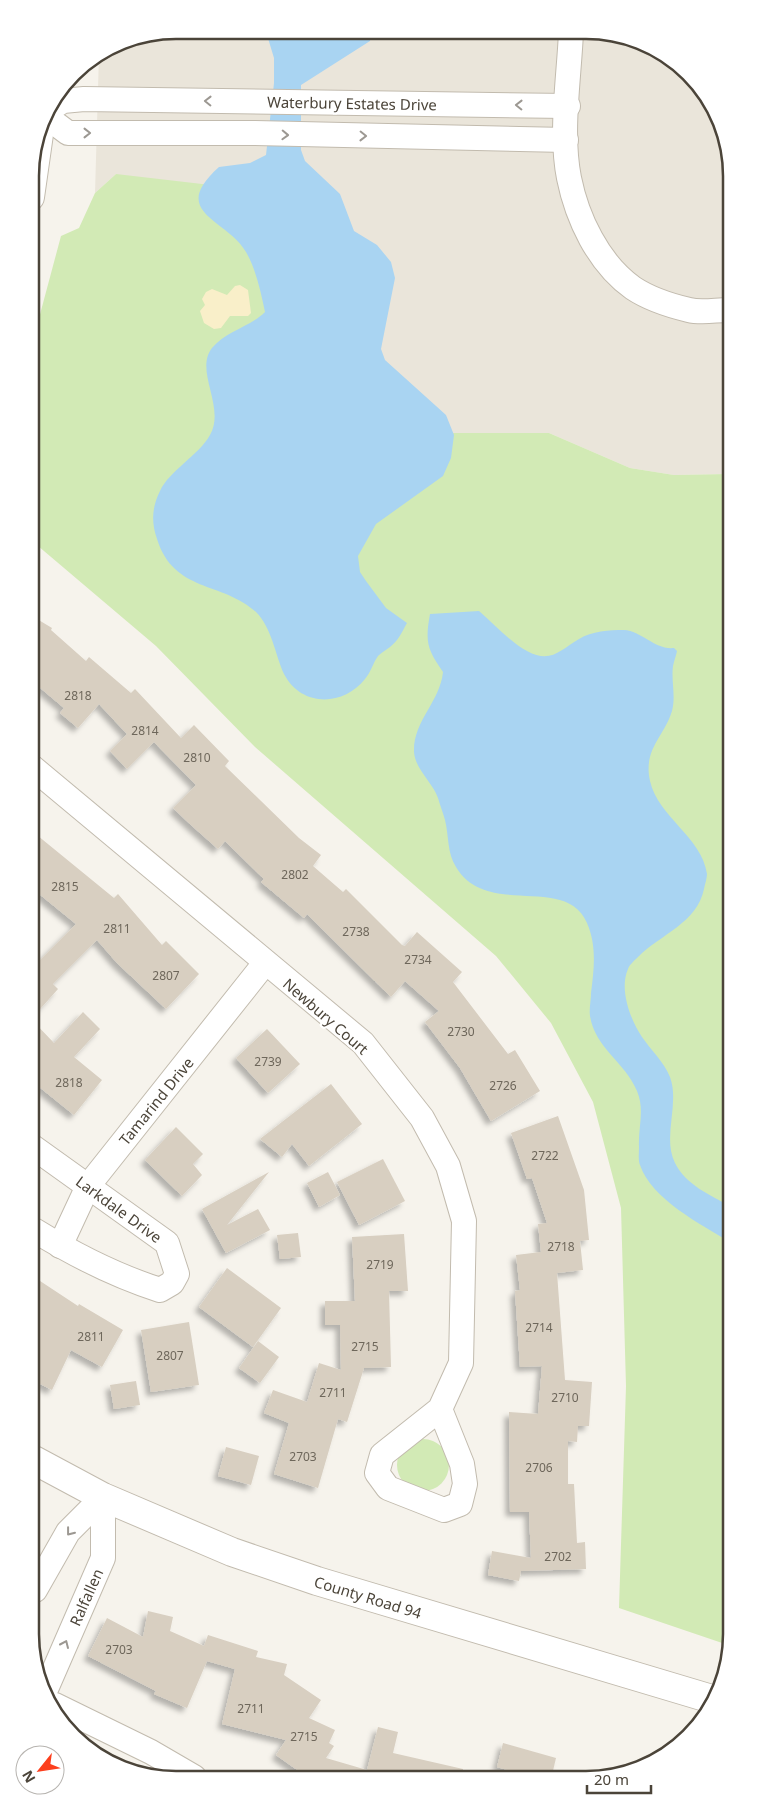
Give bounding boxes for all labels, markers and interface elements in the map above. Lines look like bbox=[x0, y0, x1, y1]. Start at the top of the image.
street label: Waterbury Estates Drive bbox=[267, 92, 437, 114]
one-way arrow bbox=[204, 96, 212, 106]
one-way arrow bbox=[515, 100, 522, 110]
one-way arrow bbox=[84, 128, 91, 138]
one-way arrow bbox=[281, 129, 289, 140]
one-way arrow bbox=[360, 131, 368, 142]
house number: 2818 bbox=[64, 687, 92, 704]
house number: 2814 bbox=[131, 722, 159, 739]
house number: 2810 bbox=[183, 749, 211, 766]
house number: 2802 bbox=[281, 866, 309, 883]
house number: 2815 bbox=[51, 878, 79, 895]
house number: 2811 bbox=[103, 920, 131, 937]
house number: 2738 bbox=[342, 923, 370, 940]
house number: 2734 bbox=[404, 951, 432, 968]
house number: 2807 bbox=[152, 967, 180, 984]
street label: Newbury Court bbox=[279, 973, 373, 1059]
house number: 2730 bbox=[447, 1023, 475, 1040]
street label: Tamarind Drive bbox=[114, 1053, 198, 1149]
house number: 2739 bbox=[254, 1053, 282, 1070]
house number: 2818 bbox=[55, 1074, 83, 1091]
house number: 2726 bbox=[489, 1077, 517, 1094]
house number: 2722 bbox=[531, 1147, 559, 1164]
street label: Larkdale Drive bbox=[72, 1171, 166, 1247]
house number: 2718 bbox=[547, 1238, 575, 1255]
house number: 2719 bbox=[366, 1256, 394, 1273]
house number: 2714 bbox=[525, 1319, 553, 1336]
house number: 2811 bbox=[77, 1328, 105, 1345]
house number: 2715 bbox=[351, 1338, 379, 1355]
house number: 2807 bbox=[156, 1347, 184, 1364]
house number: 2711 bbox=[319, 1384, 347, 1401]
house number: 2710 bbox=[551, 1389, 579, 1406]
house number: 2703 bbox=[289, 1448, 317, 1465]
house number: 2706 bbox=[525, 1459, 553, 1476]
one-way arrow bbox=[67, 1526, 75, 1535]
house number: 2702 bbox=[544, 1548, 572, 1565]
street label: Ralfallen bbox=[65, 1565, 107, 1629]
street label: County Road 94 bbox=[312, 1571, 424, 1623]
one-way arrow bbox=[59, 1640, 70, 1649]
house number: 2703 bbox=[105, 1641, 133, 1658]
house number: 2711 bbox=[237, 1700, 265, 1717]
house number: 2715 bbox=[290, 1728, 318, 1745]
north arrow bbox=[15, 1745, 65, 1795]
scale bar bbox=[587, 1762, 651, 1794]
text: N bbox=[17, 1767, 39, 1786]
text: 20 m bbox=[594, 1769, 629, 1789]

